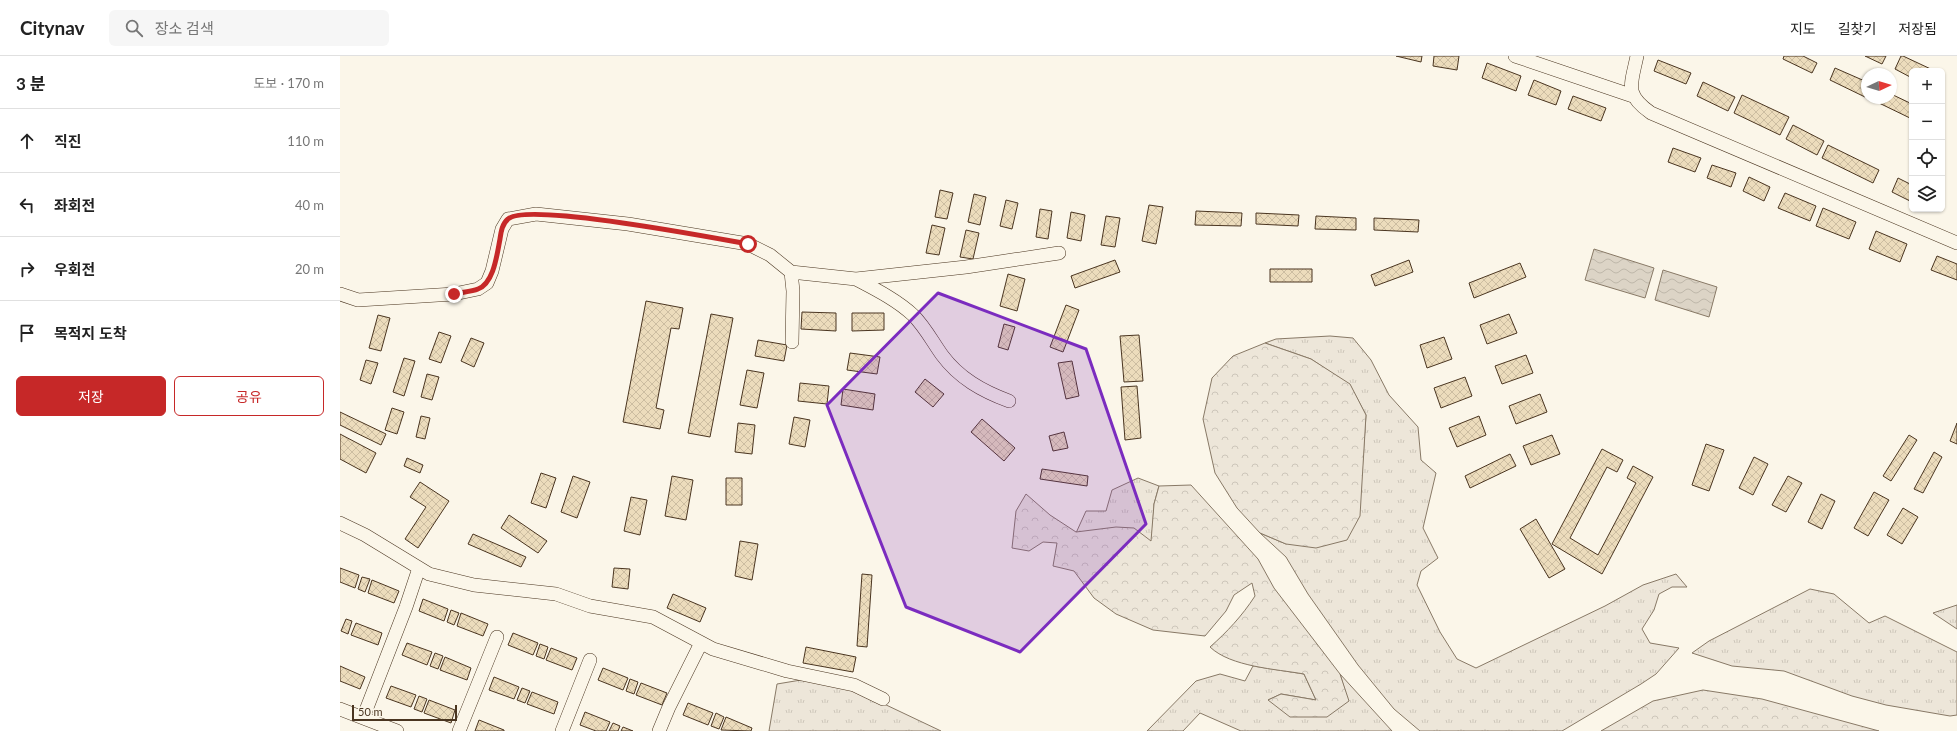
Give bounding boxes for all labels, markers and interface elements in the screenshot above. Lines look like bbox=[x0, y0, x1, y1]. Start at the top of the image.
search box bbox=[109, 10, 389, 46]
text: Citynav bbox=[20, 16, 85, 39]
icon: search bbox=[123, 17, 145, 39]
text: 장소 검색 bbox=[155, 19, 214, 37]
text: 지도 bbox=[1790, 20, 1816, 37]
text: 길찾기 bbox=[1838, 20, 1876, 37]
text: 저장됨 bbox=[1898, 20, 1937, 37]
north arrow bbox=[1861, 68, 1897, 104]
map controls bbox=[1909, 68, 1945, 212]
button: + bbox=[1909, 68, 1945, 104]
text: 3 분 bbox=[16, 73, 46, 94]
text: 도보 · 170 m bbox=[253, 75, 324, 91]
button: − bbox=[1909, 104, 1945, 140]
icon: ahead bbox=[16, 130, 38, 152]
text: 직진 bbox=[54, 132, 82, 150]
text: 110 m bbox=[287, 133, 324, 149]
button: locate bbox=[1909, 140, 1945, 176]
button: layers bbox=[1909, 176, 1945, 212]
icon: left bbox=[16, 194, 38, 216]
text: 좌회전 bbox=[54, 196, 95, 214]
text: 40 m bbox=[295, 197, 324, 213]
route start bbox=[739, 235, 757, 253]
icon: right bbox=[16, 258, 38, 280]
text: 우회전 bbox=[54, 260, 95, 278]
text: 20 m bbox=[295, 261, 324, 277]
route end bbox=[445, 285, 463, 303]
icon: arrive bbox=[16, 322, 38, 344]
text: 목적지 도착 bbox=[54, 324, 127, 342]
button: 저장 bbox=[16, 376, 166, 416]
button: 공유 bbox=[174, 376, 324, 416]
scale bar bbox=[352, 703, 457, 722]
text: 50 m bbox=[358, 705, 383, 718]

